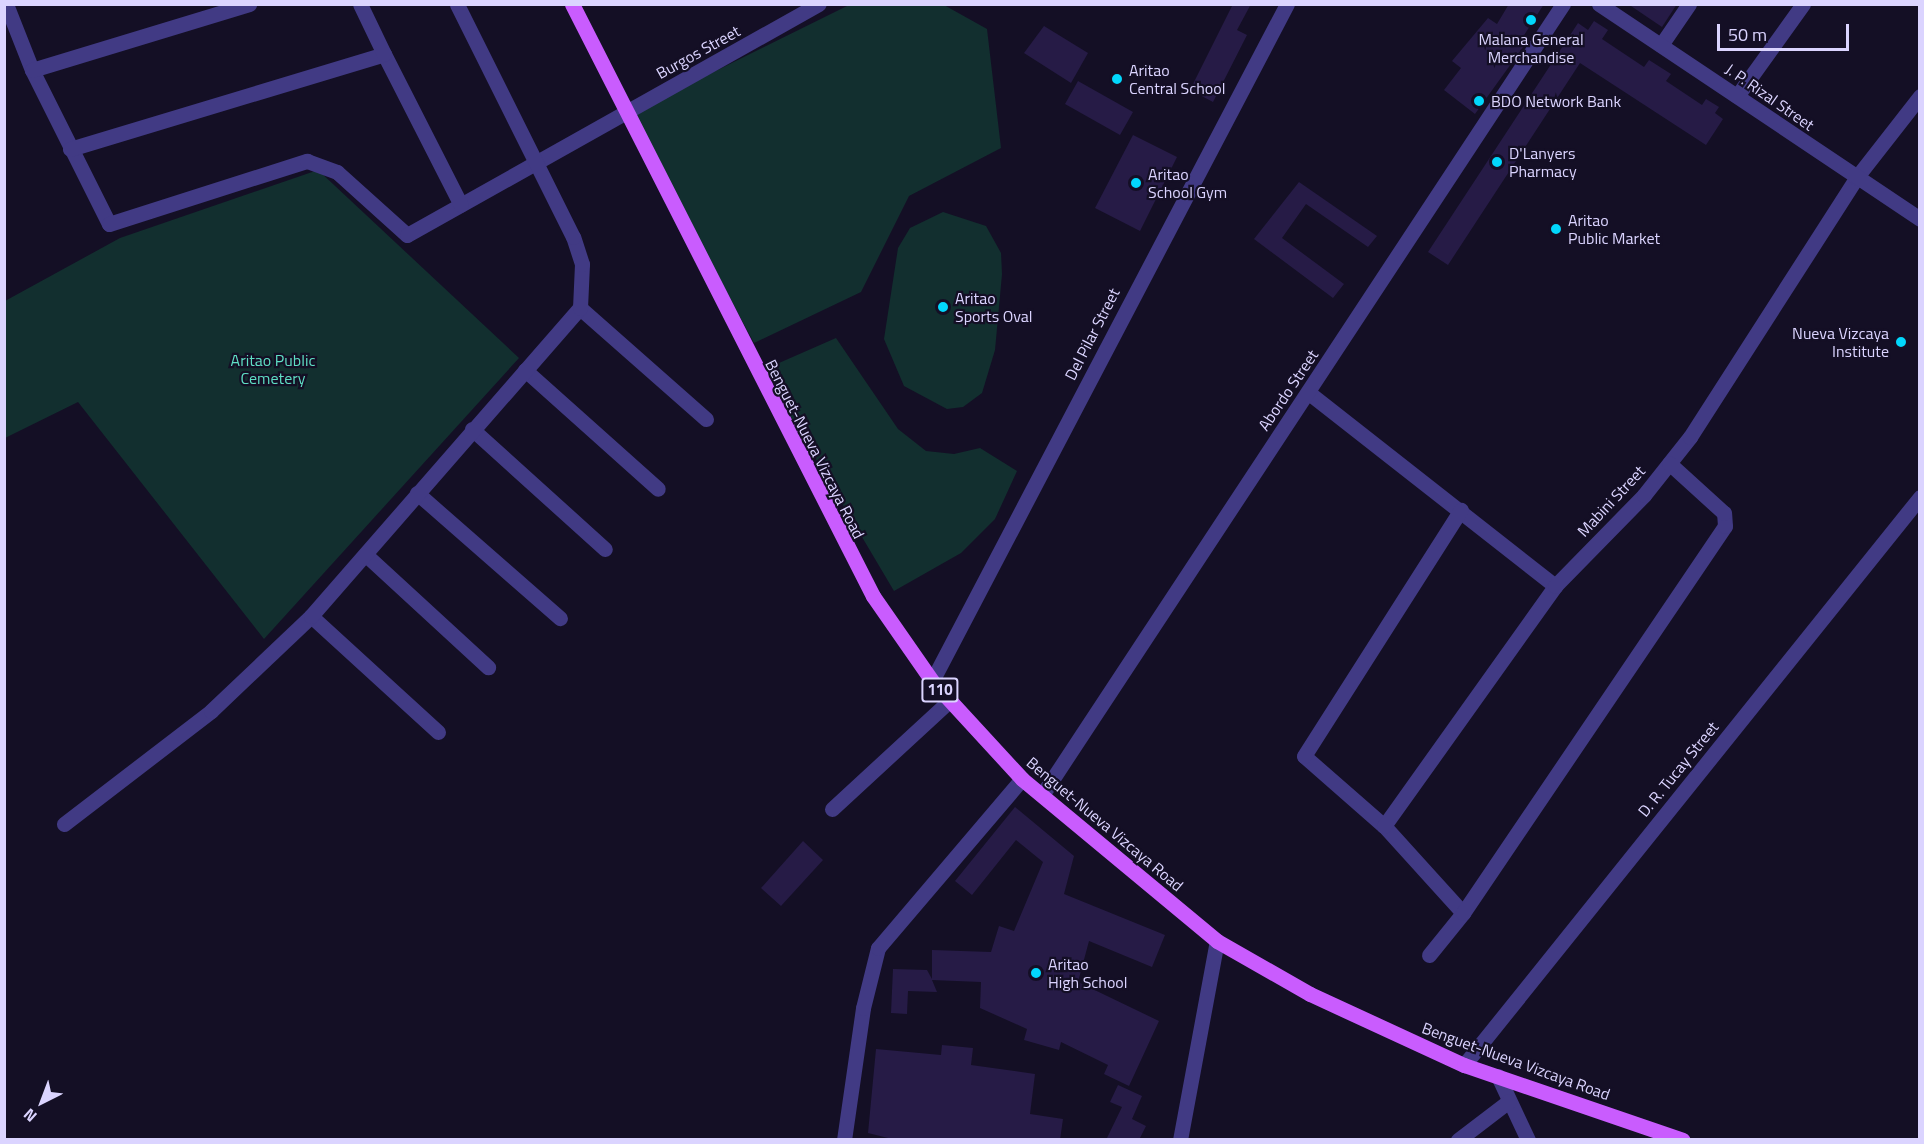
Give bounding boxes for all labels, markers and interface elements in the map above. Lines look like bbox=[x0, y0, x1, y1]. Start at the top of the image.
scale bar bbox=[1720, 12, 1852, 50]
marker: Malana General Merchandise bbox=[1524, 13, 1538, 27]
street label: Burgos Street bbox=[653, 21, 743, 83]
text: 50 m bbox=[1728, 21, 1767, 48]
place label: Malana General Merchandise bbox=[1478, 29, 1584, 67]
street label: J. P. Rizal Street bbox=[1722, 59, 1818, 135]
place label: Aritao Central School bbox=[1129, 60, 1225, 98]
marker: Aritao Central School bbox=[1110, 72, 1124, 86]
place label: BDO Network Bank bbox=[1491, 91, 1621, 111]
marker: BDO Network Bank bbox=[1472, 94, 1486, 108]
place label: D'Lanyers Pharmacy bbox=[1509, 143, 1577, 181]
marker: D'Lanyers Pharmacy bbox=[1490, 155, 1504, 169]
place label: Aritao School Gym bbox=[1148, 164, 1227, 202]
marker: Aritao School Gym bbox=[1129, 176, 1143, 190]
place label: Aritao Public Market bbox=[1568, 210, 1660, 248]
marker: Aritao Public Market bbox=[1549, 222, 1563, 236]
street label: Del Pilar Street bbox=[1061, 285, 1123, 383]
place label: Aritao Sports Oval bbox=[955, 288, 1033, 326]
marker: Aritao Sports Oval bbox=[936, 300, 950, 314]
place label: Nueva Vizcaya Institute bbox=[1792, 323, 1889, 361]
marker: Nueva Vizcaya Institute bbox=[1894, 335, 1908, 349]
street label: Abordo Street bbox=[1254, 346, 1322, 434]
park label: Aritao Public Cemetery bbox=[231, 350, 315, 388]
street label: Benguet-Nueva Vizcaya Road bbox=[761, 356, 869, 542]
street label: Mabini Street bbox=[1573, 461, 1649, 541]
road number: 110 bbox=[920, 678, 960, 702]
street label: D. R. Tucay Street bbox=[1634, 718, 1722, 820]
street label: Benguet-Nueva Vizcaya Road bbox=[1023, 753, 1187, 895]
place label: Aritao High School bbox=[1048, 954, 1127, 992]
marker: Aritao High School bbox=[1029, 966, 1043, 980]
street label: Benguet-Nueva Vizcaya Road bbox=[1419, 1018, 1613, 1104]
north arrow bbox=[12, 1072, 72, 1132]
text: N bbox=[18, 1103, 42, 1128]

